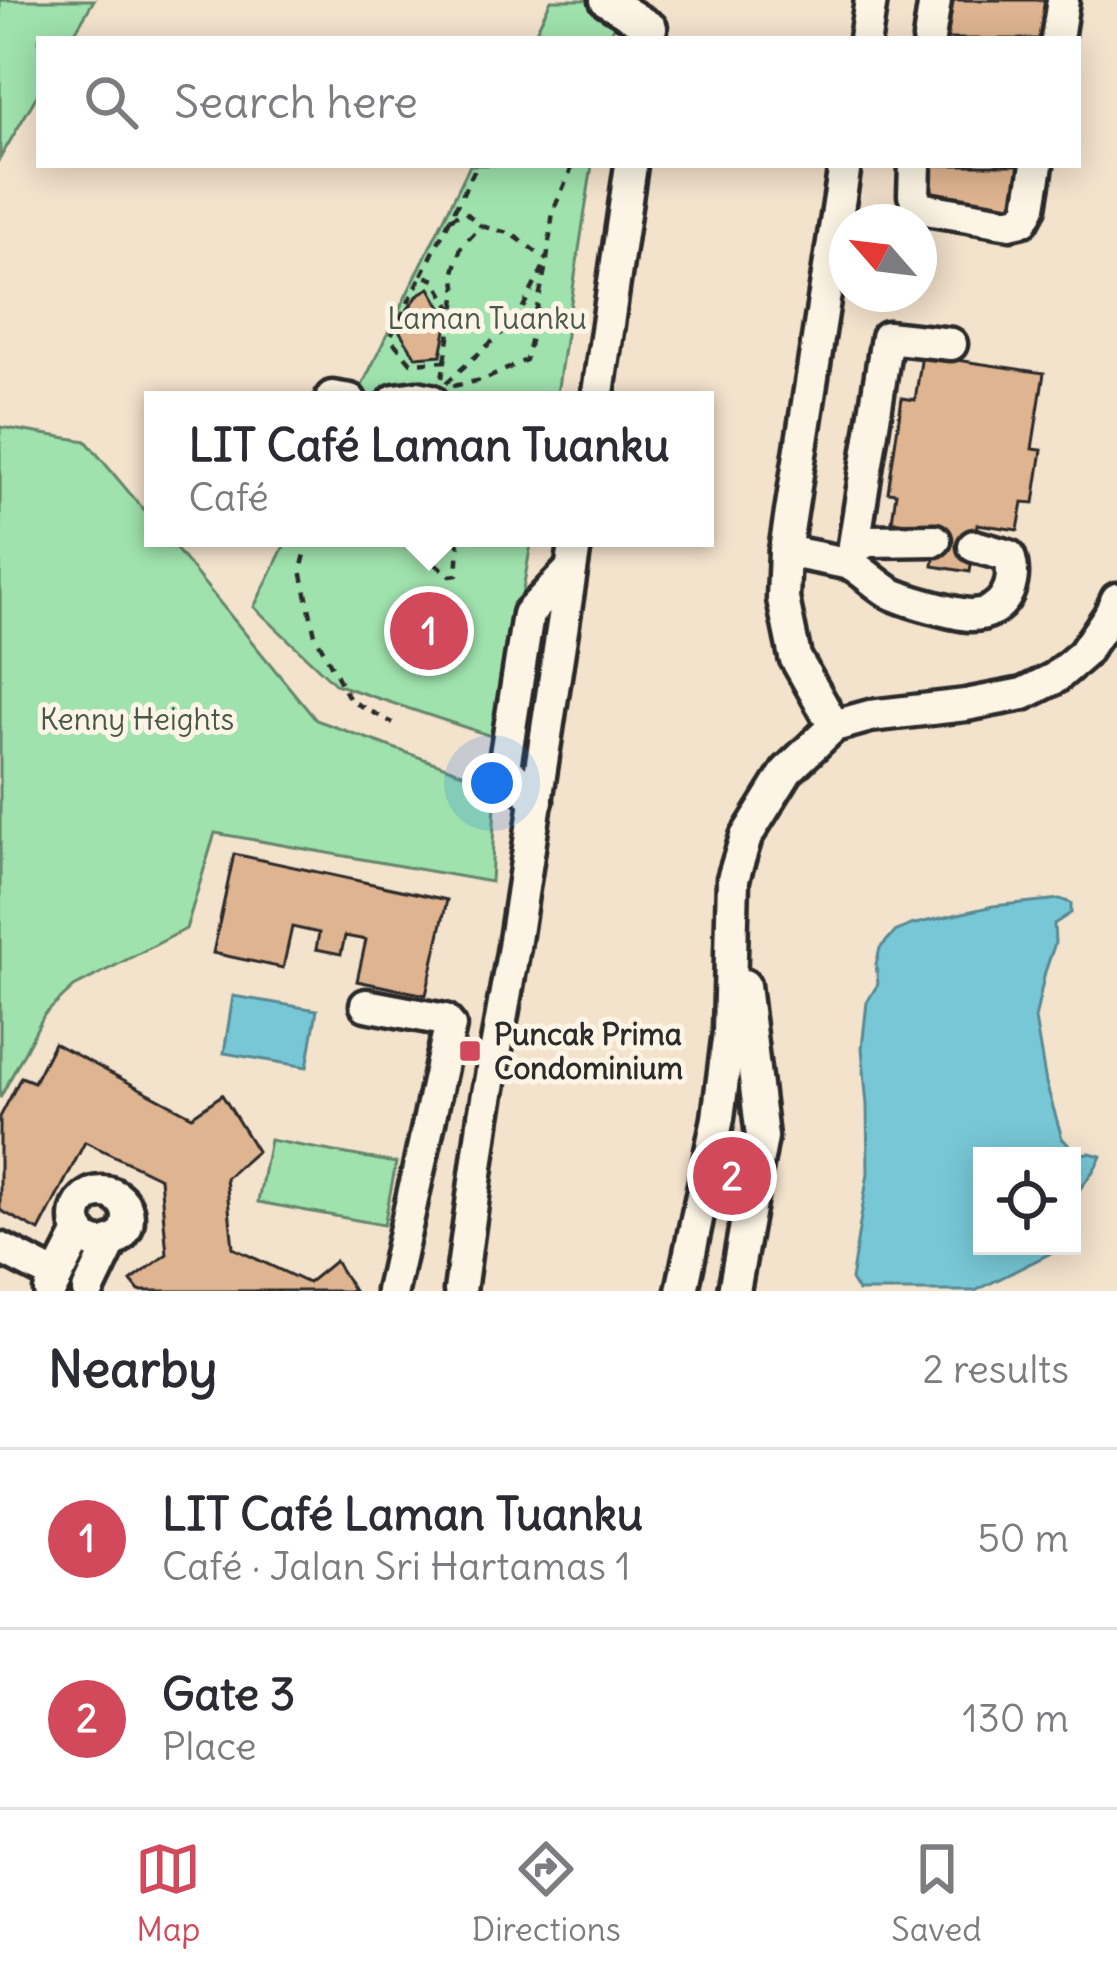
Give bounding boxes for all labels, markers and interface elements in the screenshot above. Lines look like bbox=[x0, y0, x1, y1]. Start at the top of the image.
search box bbox=[36, 36, 1081, 168]
icon: search bbox=[78, 69, 144, 135]
text: Search here bbox=[174, 74, 418, 130]
north arrow bbox=[829, 204, 937, 312]
park label: Laman Tuanku bbox=[387, 299, 587, 337]
popup bbox=[144, 391, 714, 547]
text: LIT Café Laman Tuanku bbox=[188, 417, 670, 473]
text: Café bbox=[188, 473, 269, 522]
pin: 1 bbox=[390, 586, 468, 676]
park label: Kenny Heights bbox=[40, 700, 234, 738]
your location bbox=[462, 753, 522, 813]
place label: Puncak Prima Condominium bbox=[494, 1015, 683, 1087]
marker: Puncak Prima Condominium bbox=[457, 1038, 483, 1064]
pin: 2 bbox=[693, 1131, 771, 1221]
map controls bbox=[973, 1147, 1081, 1255]
button: locate bbox=[973, 1147, 1081, 1255]
text: Nearby bbox=[48, 1337, 217, 1401]
text: 2 results bbox=[922, 1345, 1069, 1394]
text: LIT Café Laman Tuanku bbox=[162, 1486, 643, 1542]
text: 1 bbox=[79, 1514, 95, 1563]
text: 50 m bbox=[977, 1514, 1069, 1563]
text: Café · Jalan Sri Hartamas 1 bbox=[162, 1542, 631, 1591]
text: Gate 3 bbox=[162, 1666, 295, 1722]
text: 2 bbox=[76, 1694, 98, 1743]
text: 130 m bbox=[962, 1694, 1069, 1743]
text: Place bbox=[162, 1722, 256, 1771]
tab: Map bbox=[135, 1836, 201, 1950]
tab: Directions bbox=[472, 1836, 621, 1950]
tab: Saved bbox=[891, 1836, 982, 1950]

